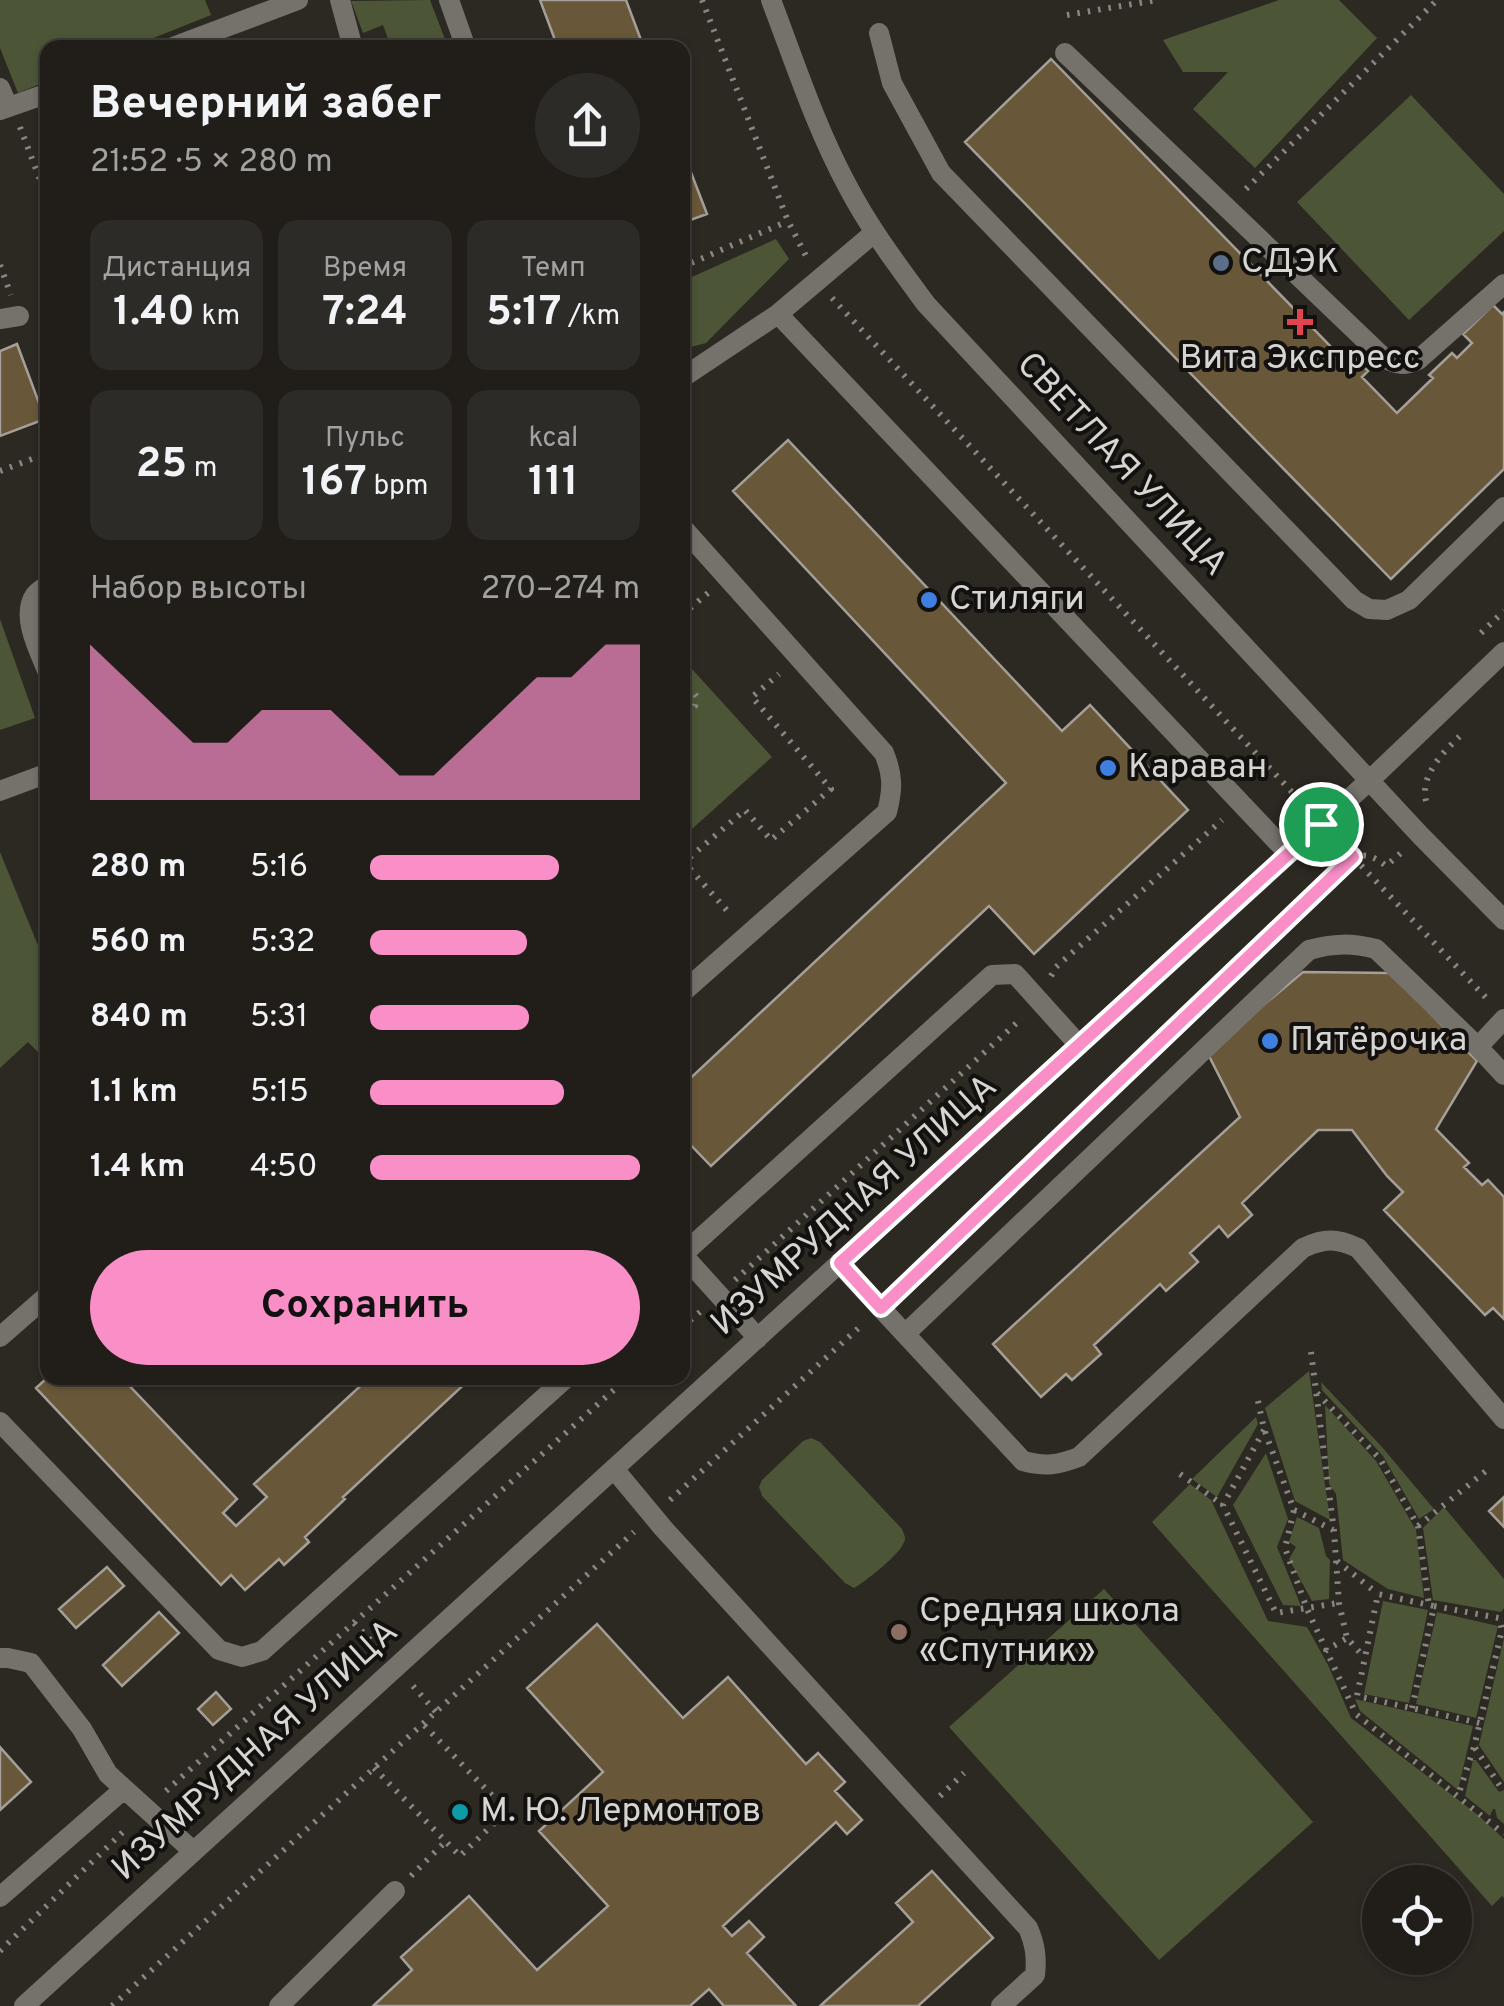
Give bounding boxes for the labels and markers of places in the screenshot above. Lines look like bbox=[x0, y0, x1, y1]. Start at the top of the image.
place label: СДЭК bbox=[1241, 241, 1339, 285]
marker: СДЭК bbox=[1210, 252, 1232, 274]
marker: Вита Экспресс bbox=[1289, 311, 1311, 333]
place label: Вита Экспресс bbox=[1180, 337, 1420, 381]
place label: Стиляги bbox=[949, 578, 1085, 622]
marker: Стиляги bbox=[918, 589, 940, 611]
place label: Караван bbox=[1128, 746, 1267, 790]
marker: Караван bbox=[1097, 757, 1119, 779]
pin bbox=[1279, 782, 1364, 867]
place label: Пятёрочка bbox=[1290, 1019, 1467, 1063]
marker: Пятёрочка bbox=[1259, 1030, 1281, 1052]
place label: Средняя школа «Спутник» bbox=[919, 1590, 1180, 1674]
marker: Средняя школа «Спутник» bbox=[888, 1621, 910, 1643]
place label: М. Ю. Лермонтов bbox=[480, 1790, 761, 1834]
marker: М. Ю. Лермонтов bbox=[449, 1801, 471, 1823]

